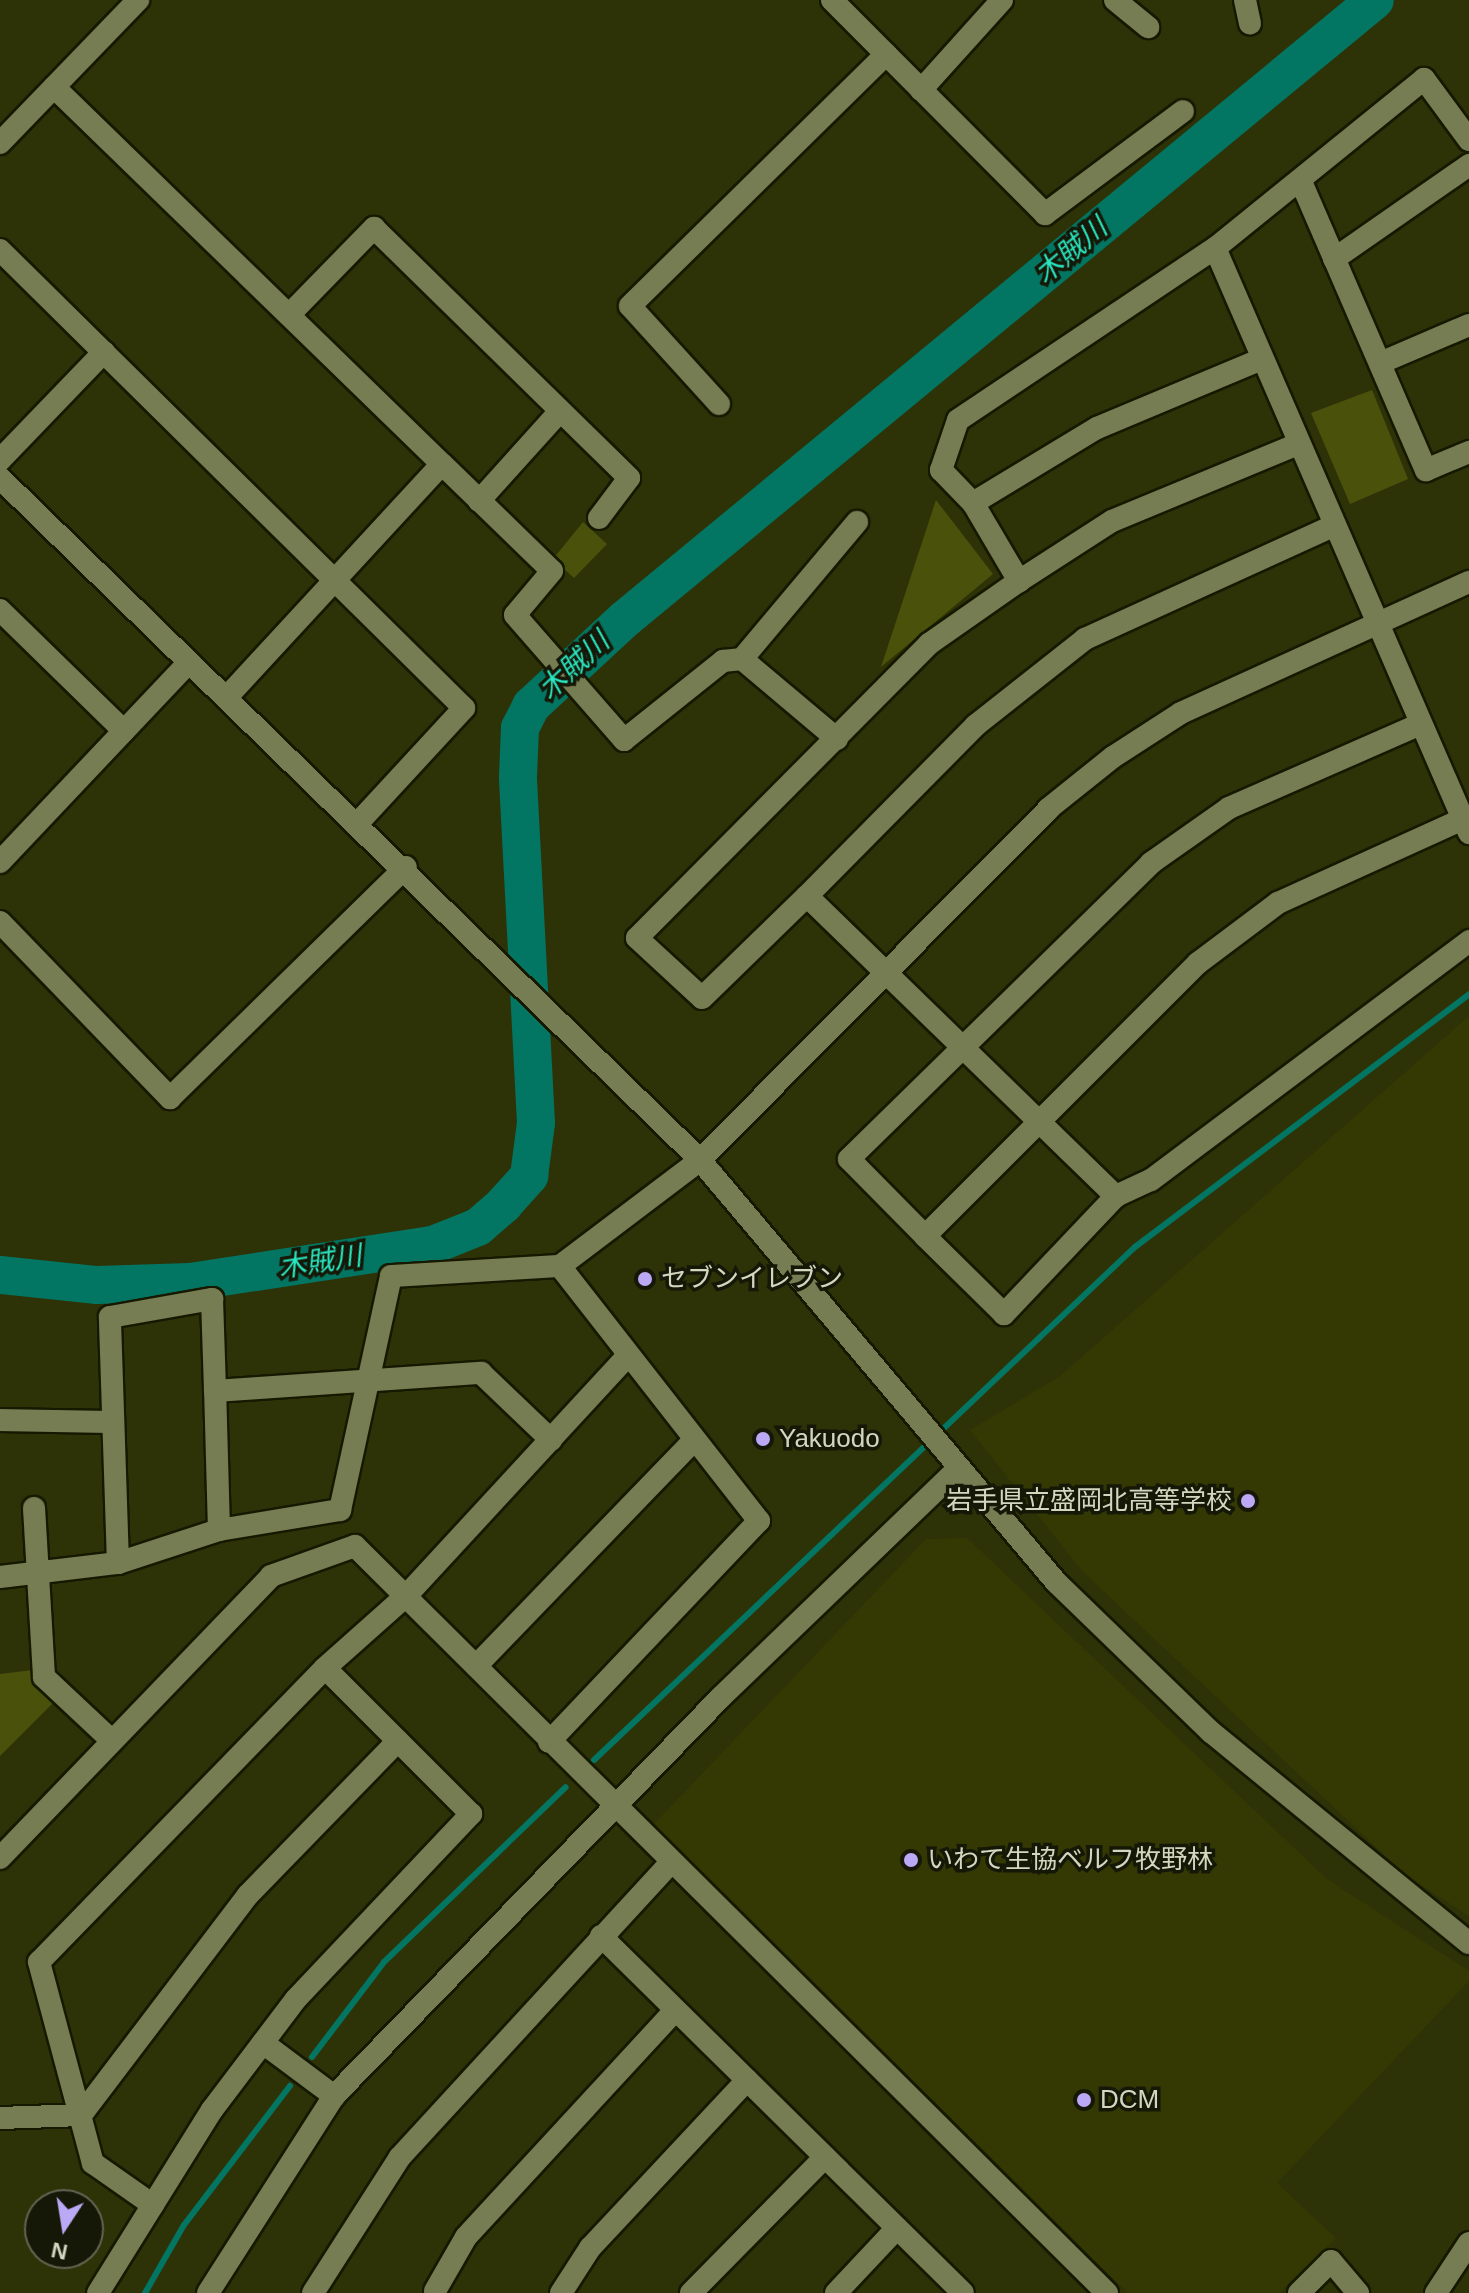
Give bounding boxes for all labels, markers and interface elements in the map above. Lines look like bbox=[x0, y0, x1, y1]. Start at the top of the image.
water label: 木賊川 bbox=[1028, 211, 1114, 291]
water label: 木賊川 bbox=[532, 625, 616, 707]
water label: 木賊川 bbox=[276, 1239, 364, 1285]
place label: セブンイレブン bbox=[661, 1263, 843, 1295]
marker: セブンイレブン bbox=[636, 1270, 654, 1288]
place label: Yakuodo bbox=[779, 1423, 880, 1455]
marker: Yakuodo bbox=[754, 1430, 772, 1448]
place label: 岩手県立盛岡北高等学校 bbox=[946, 1485, 1232, 1517]
marker: 岩手県立盛岡北高等学校 bbox=[1239, 1492, 1257, 1510]
place label: いわて生協ベルフ牧野林 bbox=[927, 1844, 1213, 1876]
marker: いわて生協ベルフ牧野林 bbox=[902, 1851, 920, 1869]
place label: DCM bbox=[1100, 2084, 1159, 2116]
marker: DCM bbox=[1075, 2091, 1093, 2109]
north arrow bbox=[24, 2189, 104, 2269]
text: N bbox=[49, 2237, 70, 2265]

